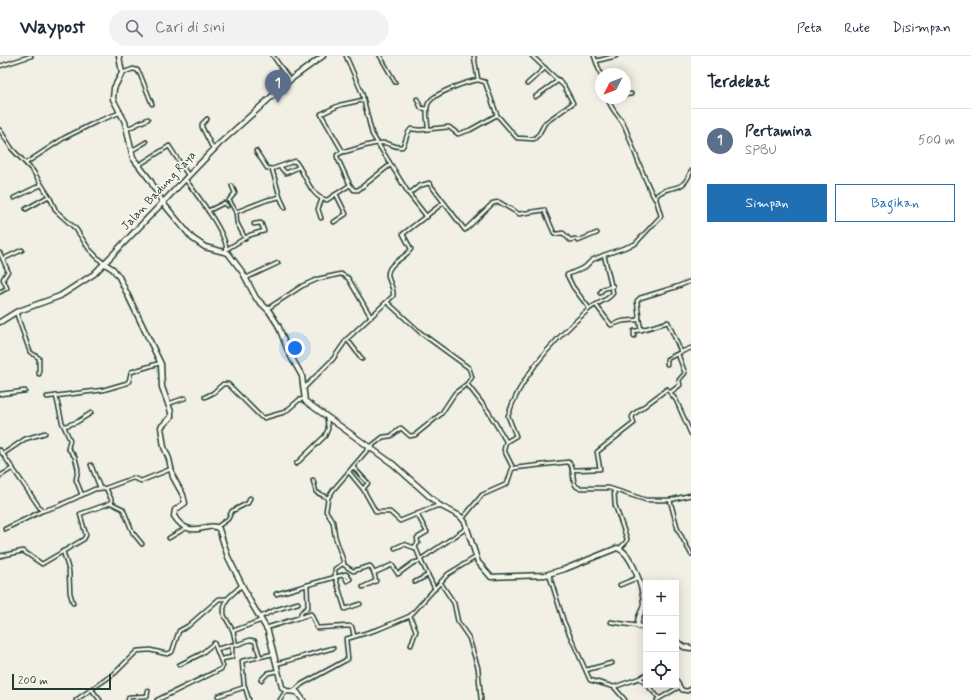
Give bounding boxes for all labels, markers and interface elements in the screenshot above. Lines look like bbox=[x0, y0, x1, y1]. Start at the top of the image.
search box bbox=[109, 10, 389, 46]
text: Waypost bbox=[20, 15, 85, 40]
icon: search bbox=[123, 17, 145, 39]
text: Cari di sini bbox=[155, 18, 225, 38]
text: Peta bbox=[797, 19, 822, 37]
text: Rute bbox=[844, 19, 870, 37]
text: Disimpan bbox=[892, 19, 951, 37]
north arrow bbox=[595, 68, 631, 104]
pin: 1 bbox=[265, 70, 291, 103]
text: Terdekat bbox=[707, 71, 770, 93]
text: Pertamina bbox=[745, 122, 812, 142]
text: 1 bbox=[717, 132, 723, 149]
text: 500 m bbox=[918, 132, 955, 149]
text: SPBU bbox=[745, 142, 777, 159]
street label: Jalan Badung Raya bbox=[118, 148, 200, 234]
button: Simpan bbox=[707, 184, 827, 222]
button: Bagikan bbox=[835, 184, 955, 222]
your location bbox=[285, 338, 305, 358]
map controls bbox=[643, 580, 679, 688]
button: + bbox=[643, 580, 679, 616]
button: − bbox=[643, 616, 679, 652]
button: locate bbox=[643, 652, 679, 688]
scale bar bbox=[12, 672, 111, 691]
text: 200 m bbox=[18, 674, 48, 688]

